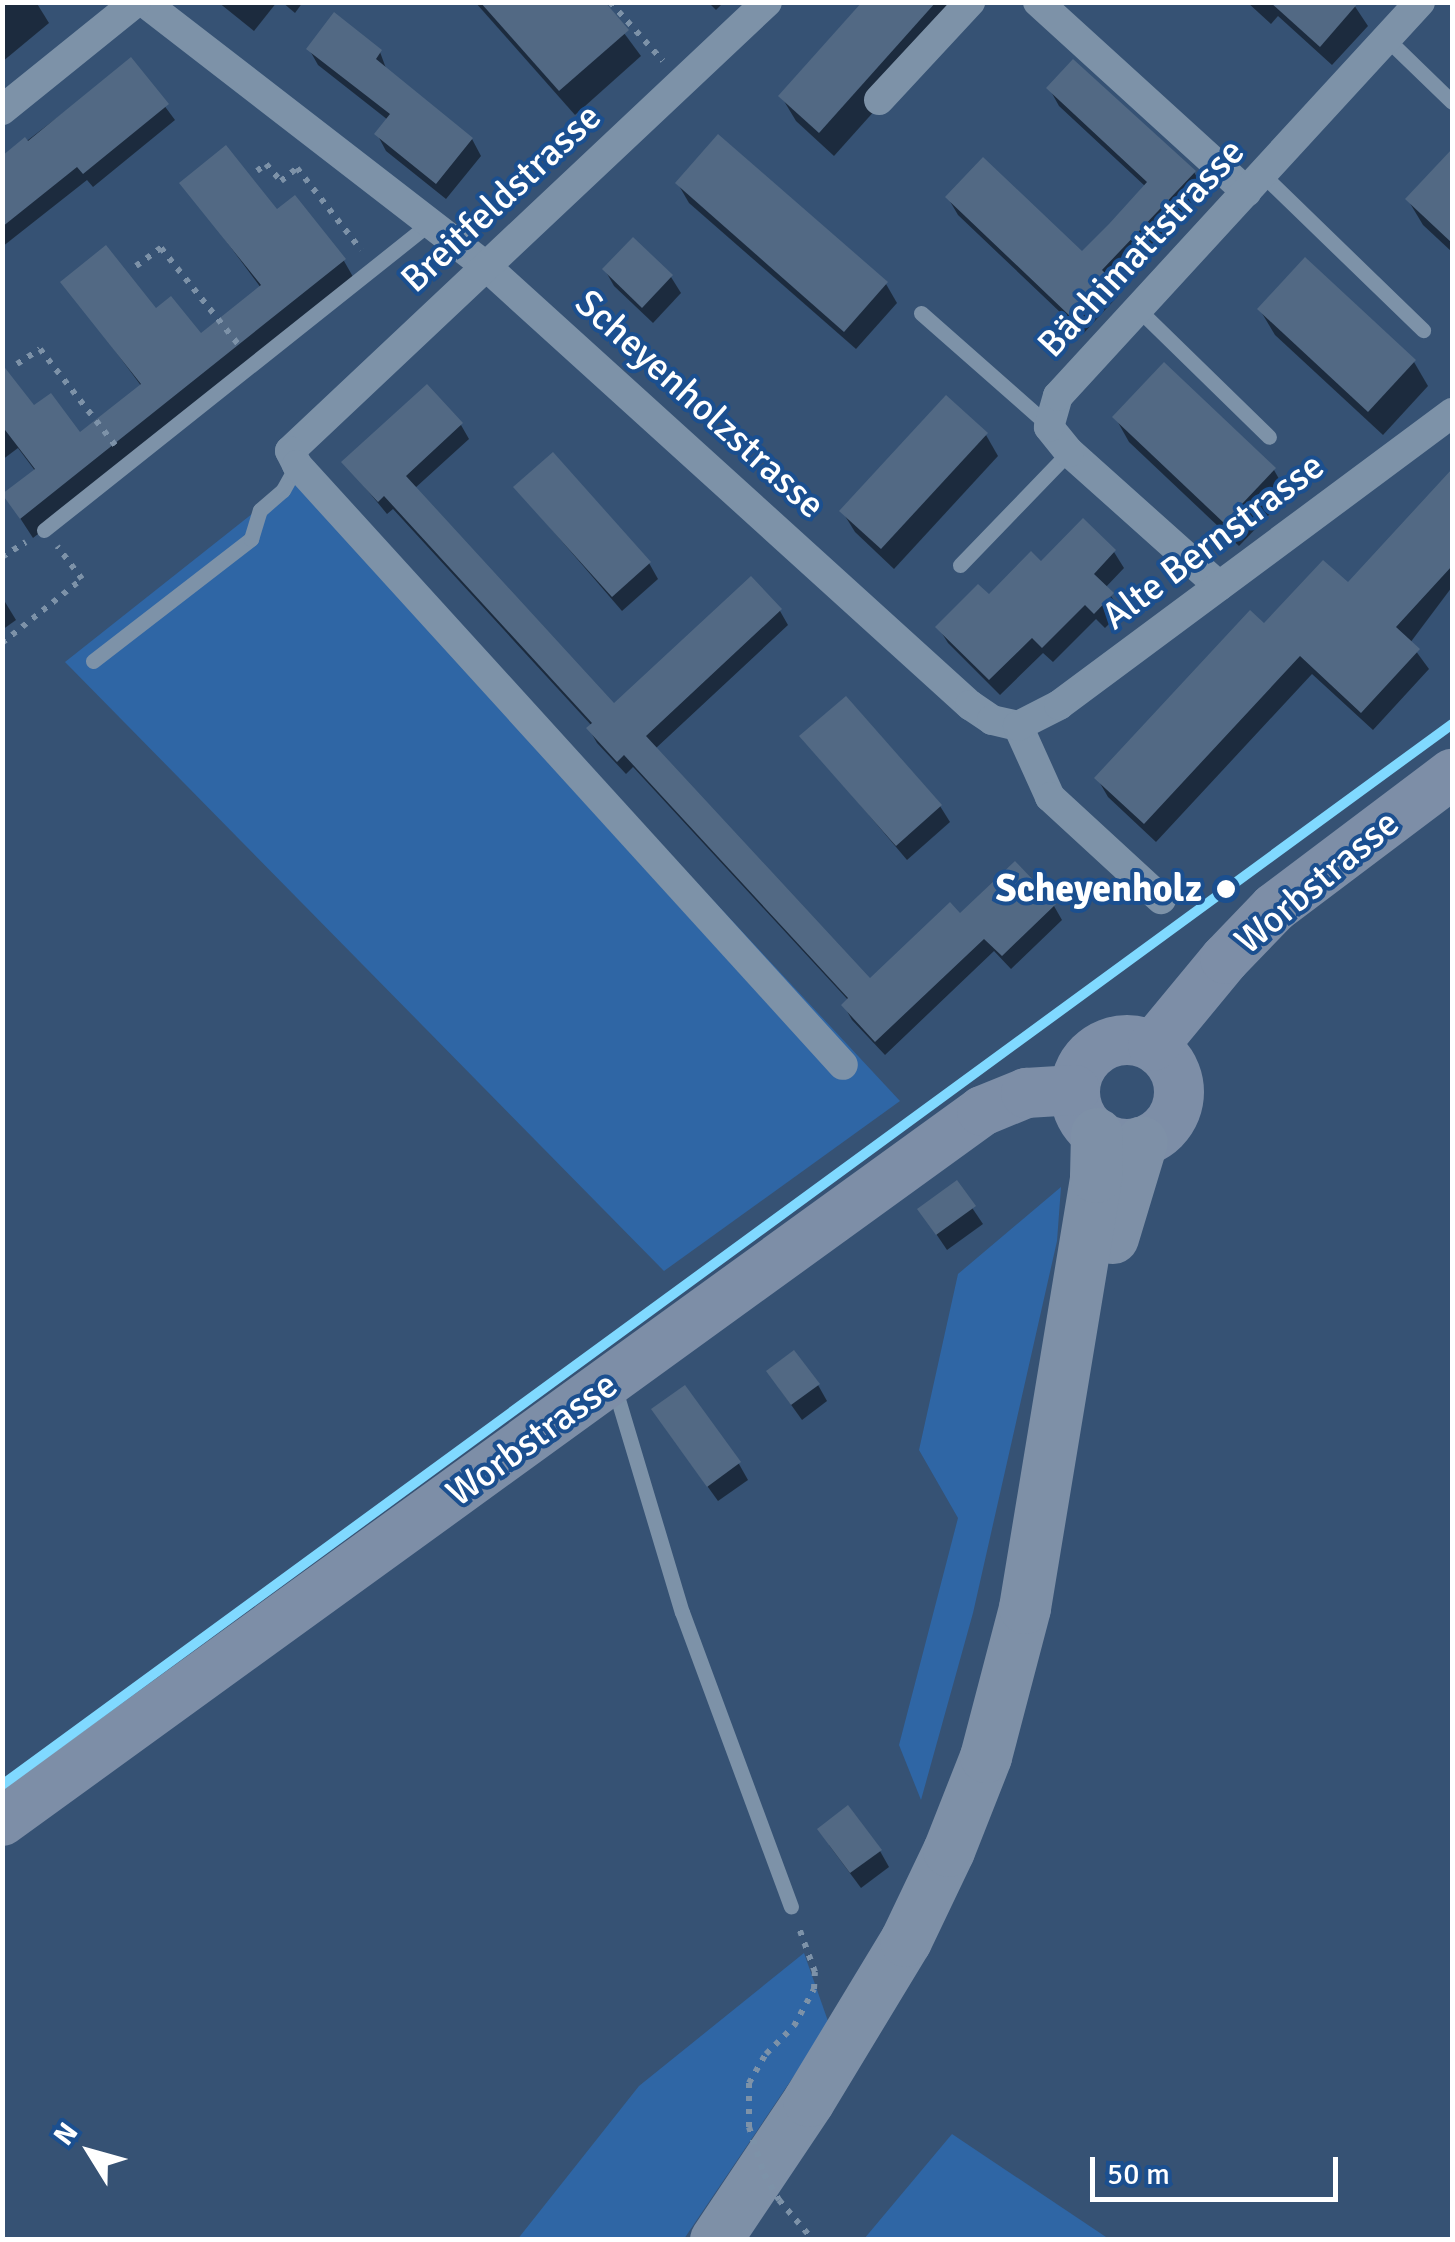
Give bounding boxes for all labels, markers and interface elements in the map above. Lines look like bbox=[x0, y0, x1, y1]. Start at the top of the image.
street label: Breitfeldstrasse bbox=[392, 94, 610, 302]
street label: Bächimattstrasse bbox=[1028, 129, 1254, 367]
street label: Scheyenholzstrasse bbox=[566, 280, 834, 528]
street label: Alte Bernstrasse bbox=[1093, 443, 1333, 639]
street label: Worbstrasse bbox=[1226, 800, 1408, 964]
place label: Scheyenholz bbox=[996, 866, 1202, 912]
marker: Scheyenholz bbox=[1211, 874, 1241, 904]
street label: Worbstrasse bbox=[438, 1362, 626, 1516]
north arrow bbox=[40, 2102, 140, 2202]
text: N bbox=[47, 2116, 85, 2152]
scale bar bbox=[1095, 2137, 1342, 2199]
text: 50 m bbox=[1107, 2156, 1170, 2193]

